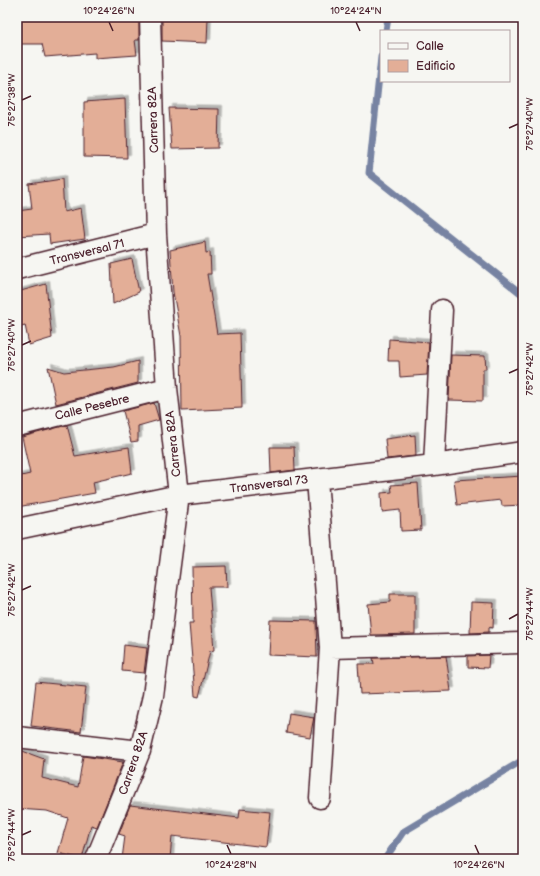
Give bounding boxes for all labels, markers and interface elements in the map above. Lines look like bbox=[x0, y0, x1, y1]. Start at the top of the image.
text: 10°24'26"N bbox=[83, 5, 135, 17]
text: 10°24'24"N bbox=[330, 5, 382, 17]
legend bbox=[380, 30, 510, 82]
text: Calle bbox=[416, 39, 444, 54]
text: Edificio bbox=[416, 59, 456, 74]
text: 75°27'38"W bbox=[6, 74, 18, 127]
street label: Carrera 82A bbox=[145, 86, 162, 153]
text: 75°27'40"W bbox=[524, 98, 536, 151]
street label: Transversal 71 bbox=[48, 236, 126, 269]
text: 75°27'40"W bbox=[6, 319, 18, 372]
text: 75°27'42"W bbox=[524, 342, 536, 396]
street label: Calle Pesebre bbox=[53, 391, 131, 424]
street label: Carrera 82A bbox=[162, 409, 184, 478]
street label: Transversal 73 bbox=[229, 472, 309, 497]
text: 75°27'42"W bbox=[6, 563, 18, 617]
text: 75°27'44"W bbox=[524, 587, 536, 641]
street label: Carrera 82A bbox=[116, 729, 152, 797]
text: 75°27'44"W bbox=[6, 808, 18, 862]
text: 10°24'28"N bbox=[205, 859, 257, 871]
text: 10°24'26"N bbox=[453, 859, 505, 871]

